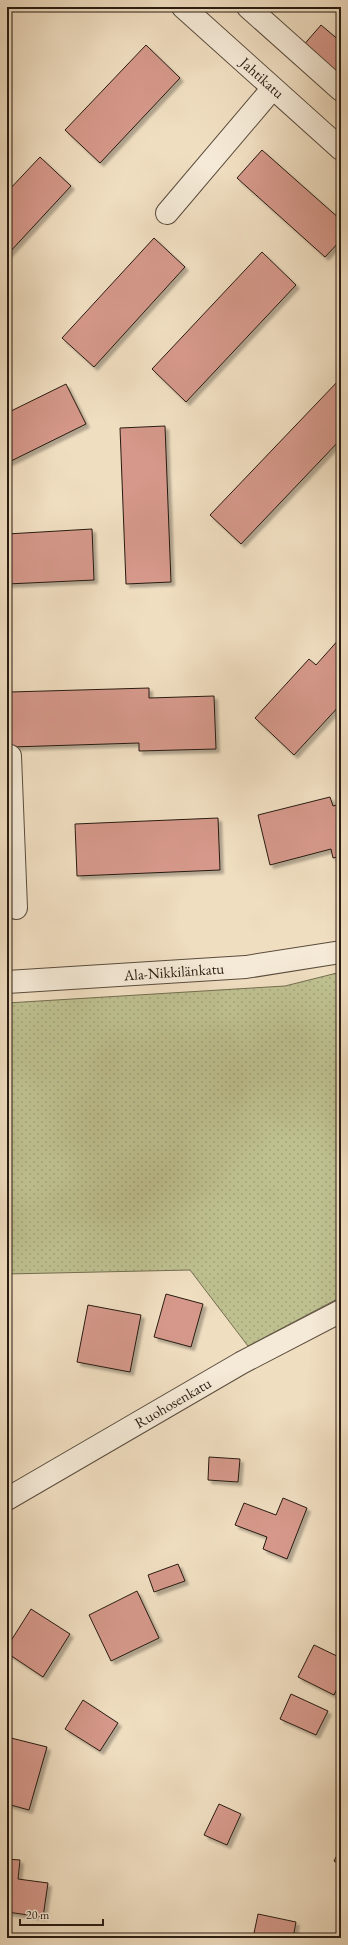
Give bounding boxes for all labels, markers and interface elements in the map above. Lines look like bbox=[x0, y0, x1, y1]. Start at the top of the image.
street label: Jahtikatu bbox=[235, 52, 288, 102]
street label: Ala-Nikkilänkatu bbox=[122, 959, 225, 985]
street label: Ruohosenkatu bbox=[131, 1373, 214, 1432]
scale bar bbox=[20, 1901, 103, 1927]
text: 20 m bbox=[26, 1907, 50, 1923]

